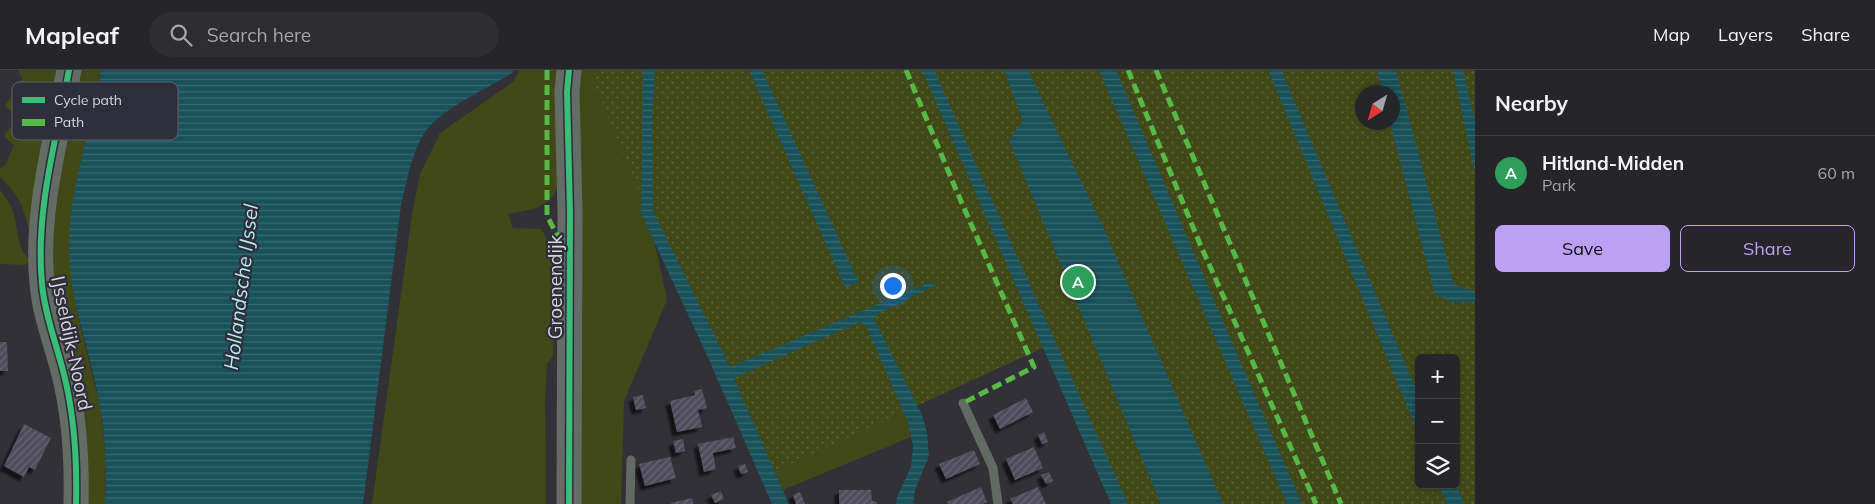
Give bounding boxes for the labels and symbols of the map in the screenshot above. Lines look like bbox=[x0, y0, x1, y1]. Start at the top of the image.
legend bbox=[12, 82, 178, 140]
north arrow bbox=[1355, 85, 1400, 130]
text: Cycle path bbox=[54, 91, 122, 109]
text: Path bbox=[54, 113, 84, 131]
water label: Hollandsche IJssel bbox=[218, 202, 263, 371]
street label: Groenendijk bbox=[543, 234, 567, 339]
pin: A bbox=[1062, 263, 1094, 301]
your location bbox=[880, 273, 906, 299]
street label: IJsseldijk-Noord bbox=[46, 274, 98, 412]

